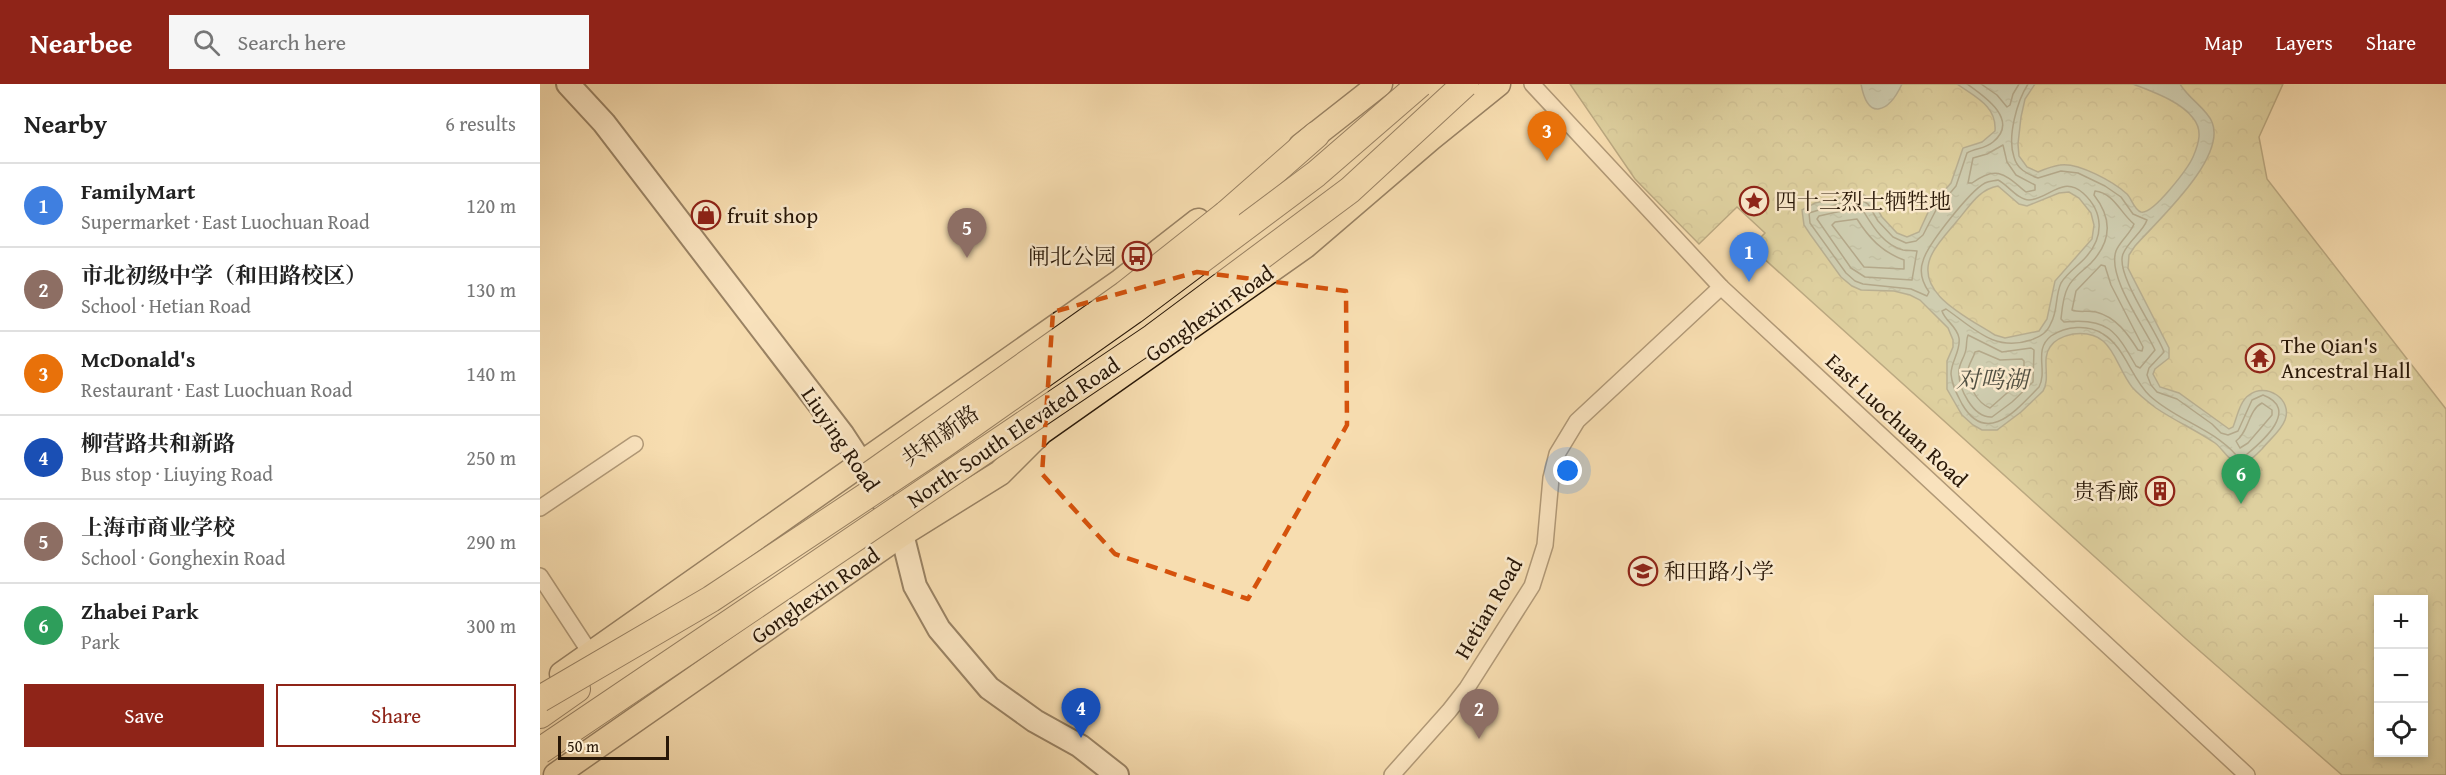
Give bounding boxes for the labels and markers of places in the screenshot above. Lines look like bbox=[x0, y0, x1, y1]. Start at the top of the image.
pin: 3 bbox=[1528, 112, 1566, 161]
place icon: 四十三烈士牺牲地 bbox=[1738, 185, 1770, 217]
place label: 四十三烈士牺牲地 bbox=[1775, 185, 1951, 217]
shop icon: fruit shop bbox=[690, 199, 722, 231]
place label: fruit shop bbox=[727, 199, 818, 231]
pin: 5 bbox=[948, 208, 986, 258]
pin: 1 bbox=[1730, 232, 1768, 282]
place label: 闸北公园 bbox=[1028, 240, 1116, 272]
bus stop icon: 闸北公园 bbox=[1121, 240, 1153, 272]
place label: The Qian's Ancestral Hall bbox=[2281, 329, 2411, 386]
temple icon: The Qian's Ancestral Hall bbox=[2244, 342, 2276, 374]
pin: 6 bbox=[2222, 454, 2260, 504]
place label: 贵香廊 bbox=[2073, 475, 2139, 507]
building icon: 贵香廊 bbox=[2144, 475, 2176, 507]
school or university icon: 和田路小学 bbox=[1627, 555, 1659, 587]
place label: 和田路小学 bbox=[1664, 555, 1774, 587]
pin: 4 bbox=[1062, 688, 1100, 738]
pin: 2 bbox=[1460, 690, 1498, 739]

